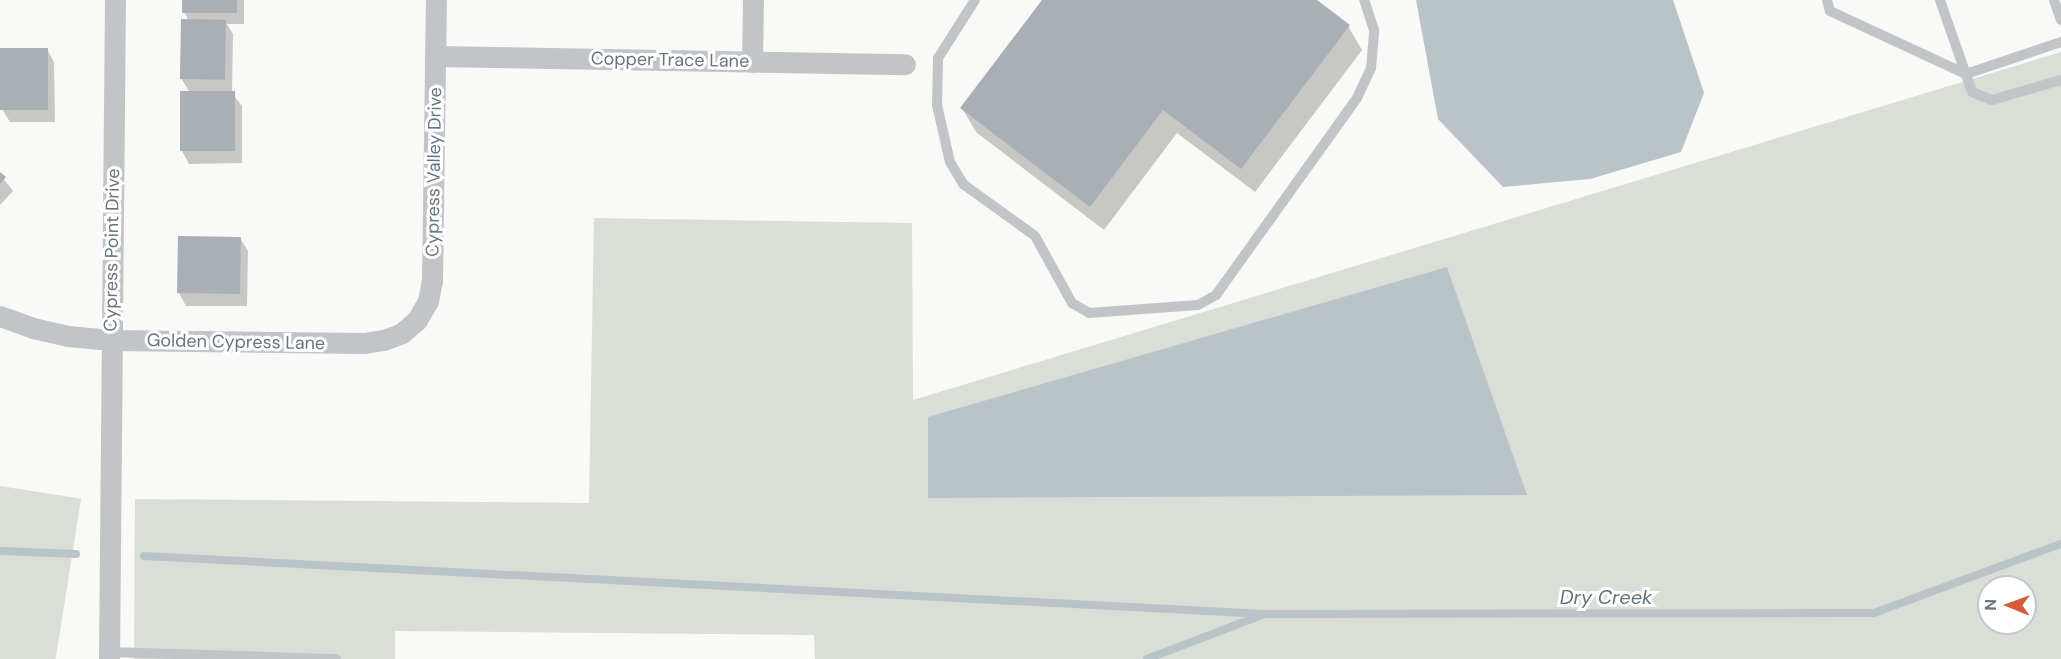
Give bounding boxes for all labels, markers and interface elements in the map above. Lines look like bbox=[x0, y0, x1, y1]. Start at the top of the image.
street label: Copper Trace Lane bbox=[591, 48, 749, 72]
street label: Cypress Valley Drive bbox=[422, 87, 446, 257]
street label: Cypress Point Drive bbox=[100, 168, 124, 332]
street label: Golden Cypress Lane bbox=[147, 330, 325, 354]
north arrow bbox=[1977, 575, 2037, 635]
water label: Dry Creek bbox=[1560, 585, 1652, 609]
text: N bbox=[1980, 599, 2001, 611]

